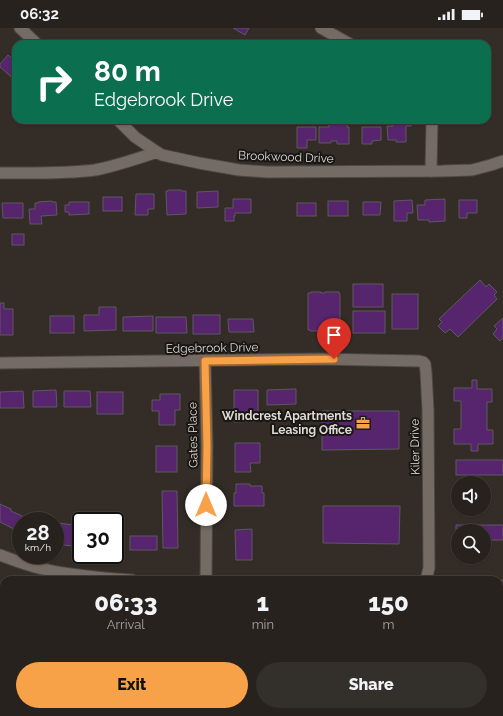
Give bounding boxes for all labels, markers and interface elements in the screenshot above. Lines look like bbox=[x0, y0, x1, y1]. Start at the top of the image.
text: 06:32 bbox=[20, 5, 59, 23]
text: 80 m bbox=[94, 55, 161, 88]
icon: right bbox=[28, 56, 80, 108]
text: Edgebrook Drive bbox=[94, 89, 233, 110]
street label: Brookwood Drive bbox=[238, 148, 334, 166]
pin bbox=[317, 318, 351, 359]
icon: arrive bbox=[323, 324, 345, 346]
street label: Edgebrook Drive bbox=[165, 340, 259, 356]
street label: Gates Place bbox=[185, 402, 201, 468]
place label: Windcrest Apartments Leasing Office bbox=[222, 409, 352, 437]
office icon: Windcrest Apartments Leasing Office bbox=[355, 415, 371, 431]
street label: Kiler Drive bbox=[408, 419, 422, 475]
map controls bbox=[451, 476, 491, 564]
button: sound bbox=[451, 476, 491, 516]
position arrow bbox=[185, 484, 227, 526]
speed limit sign: 30 bbox=[72, 512, 124, 564]
text: 28 bbox=[26, 521, 50, 545]
button: search bbox=[451, 524, 491, 564]
text: km/h bbox=[25, 542, 51, 553]
text: 06:33 bbox=[94, 588, 157, 617]
text: 1 bbox=[257, 588, 269, 617]
text: 150 bbox=[368, 588, 409, 617]
text: Arrival bbox=[107, 617, 145, 632]
text: min bbox=[252, 617, 274, 632]
text: m bbox=[383, 617, 394, 632]
button: Exit bbox=[16, 662, 248, 708]
button: Share bbox=[256, 662, 487, 708]

